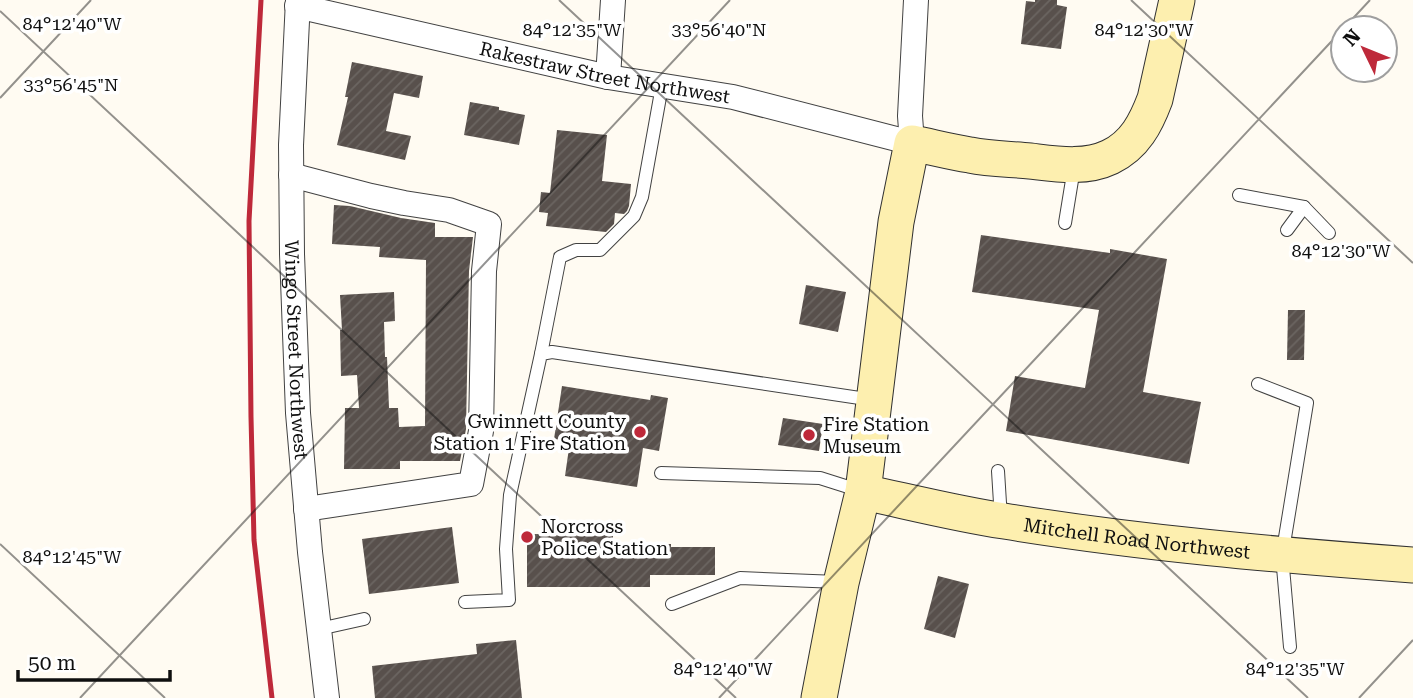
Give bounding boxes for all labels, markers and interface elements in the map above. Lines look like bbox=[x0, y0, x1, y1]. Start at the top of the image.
text: 84°12'40"W bbox=[23, 13, 122, 34]
north arrow bbox=[1329, 14, 1399, 84]
text: 84°12'35"W bbox=[523, 19, 622, 40]
text: 33°56'40"N bbox=[672, 19, 766, 40]
text: 84°12'30"W bbox=[1095, 19, 1194, 40]
text: N bbox=[1339, 24, 1366, 51]
street label: Rakestraw Street Northwest bbox=[477, 37, 732, 108]
text: 33°56'45"N bbox=[24, 74, 118, 95]
street label: Wingo Street Northwest bbox=[280, 240, 313, 460]
text: 84°12'30"W bbox=[1292, 240, 1391, 261]
place label: Gwinnett County Station 1 Fire Station bbox=[434, 410, 627, 455]
place label: Fire Station Museum bbox=[823, 413, 929, 458]
marker: Gwinnett County Station 1 Fire Station bbox=[632, 424, 648, 440]
marker: Fire Station Museum bbox=[801, 427, 817, 443]
street label: Mitchell Road Northwest bbox=[1022, 513, 1251, 564]
place label: Norcross Police Station bbox=[541, 515, 668, 560]
marker: Norcross Police Station bbox=[519, 529, 535, 545]
text: 84°12'45"W bbox=[23, 546, 122, 567]
scale bar bbox=[18, 638, 170, 682]
text: 50 m bbox=[28, 651, 76, 675]
text: 84°12'40"W bbox=[674, 658, 773, 679]
text: 84°12'35"W bbox=[1246, 658, 1345, 679]

